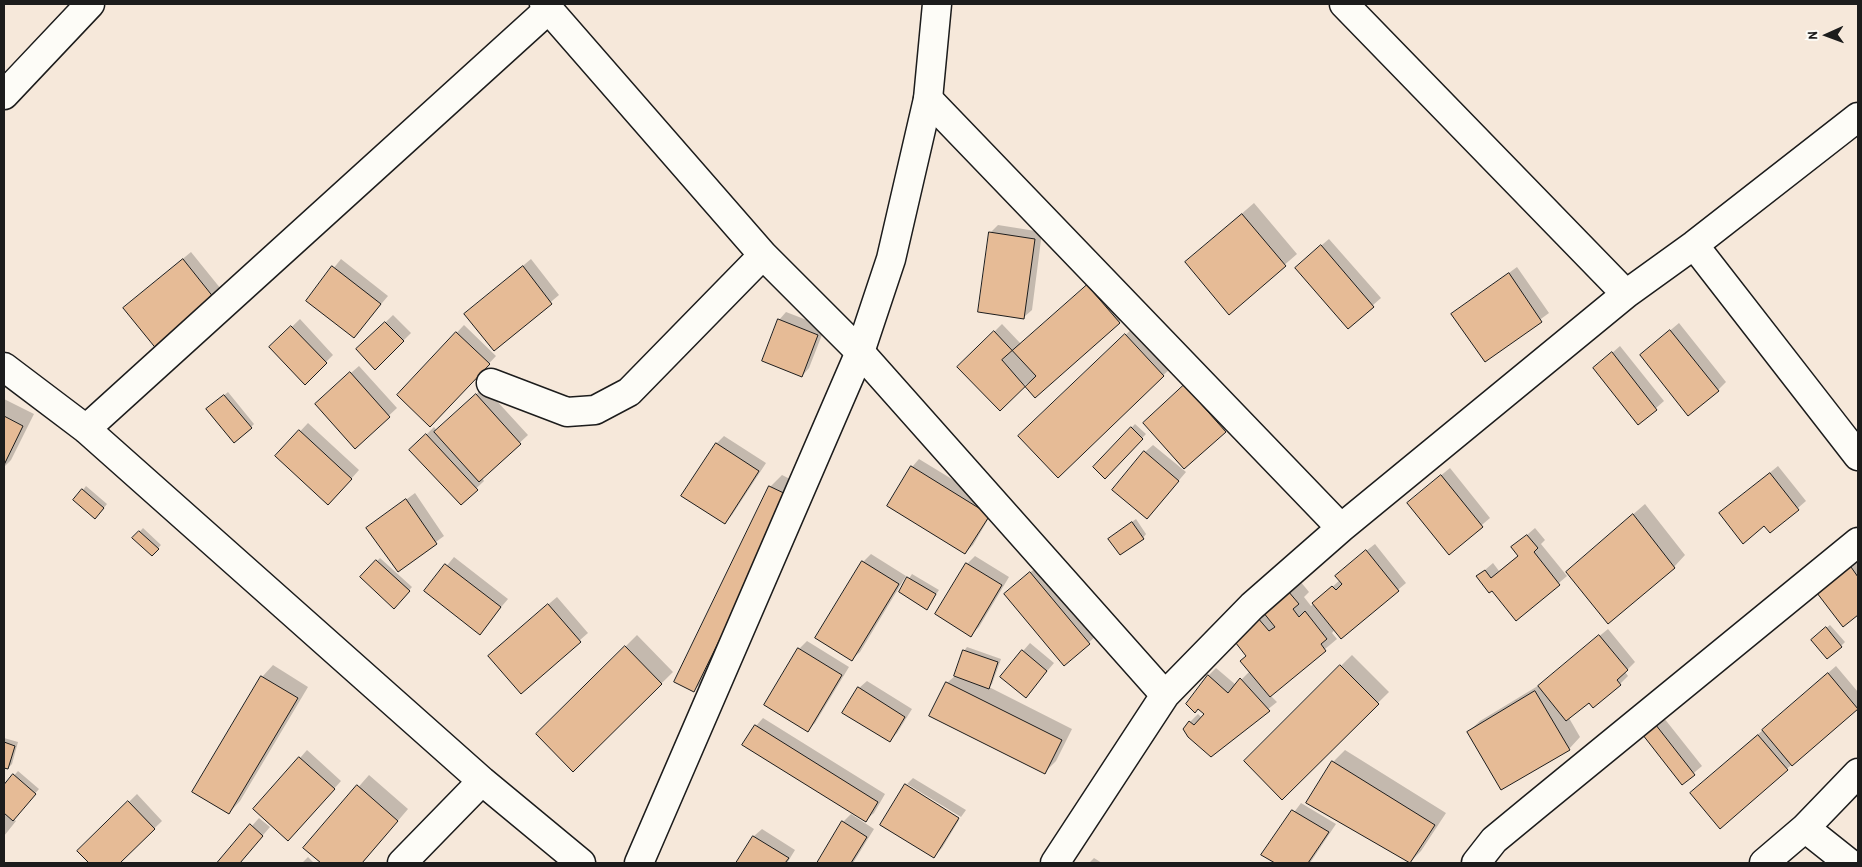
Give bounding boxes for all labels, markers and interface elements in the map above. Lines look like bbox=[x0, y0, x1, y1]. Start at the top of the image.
north arrow bbox=[1802, 10, 1852, 60]
text: N bbox=[1802, 31, 1821, 40]

